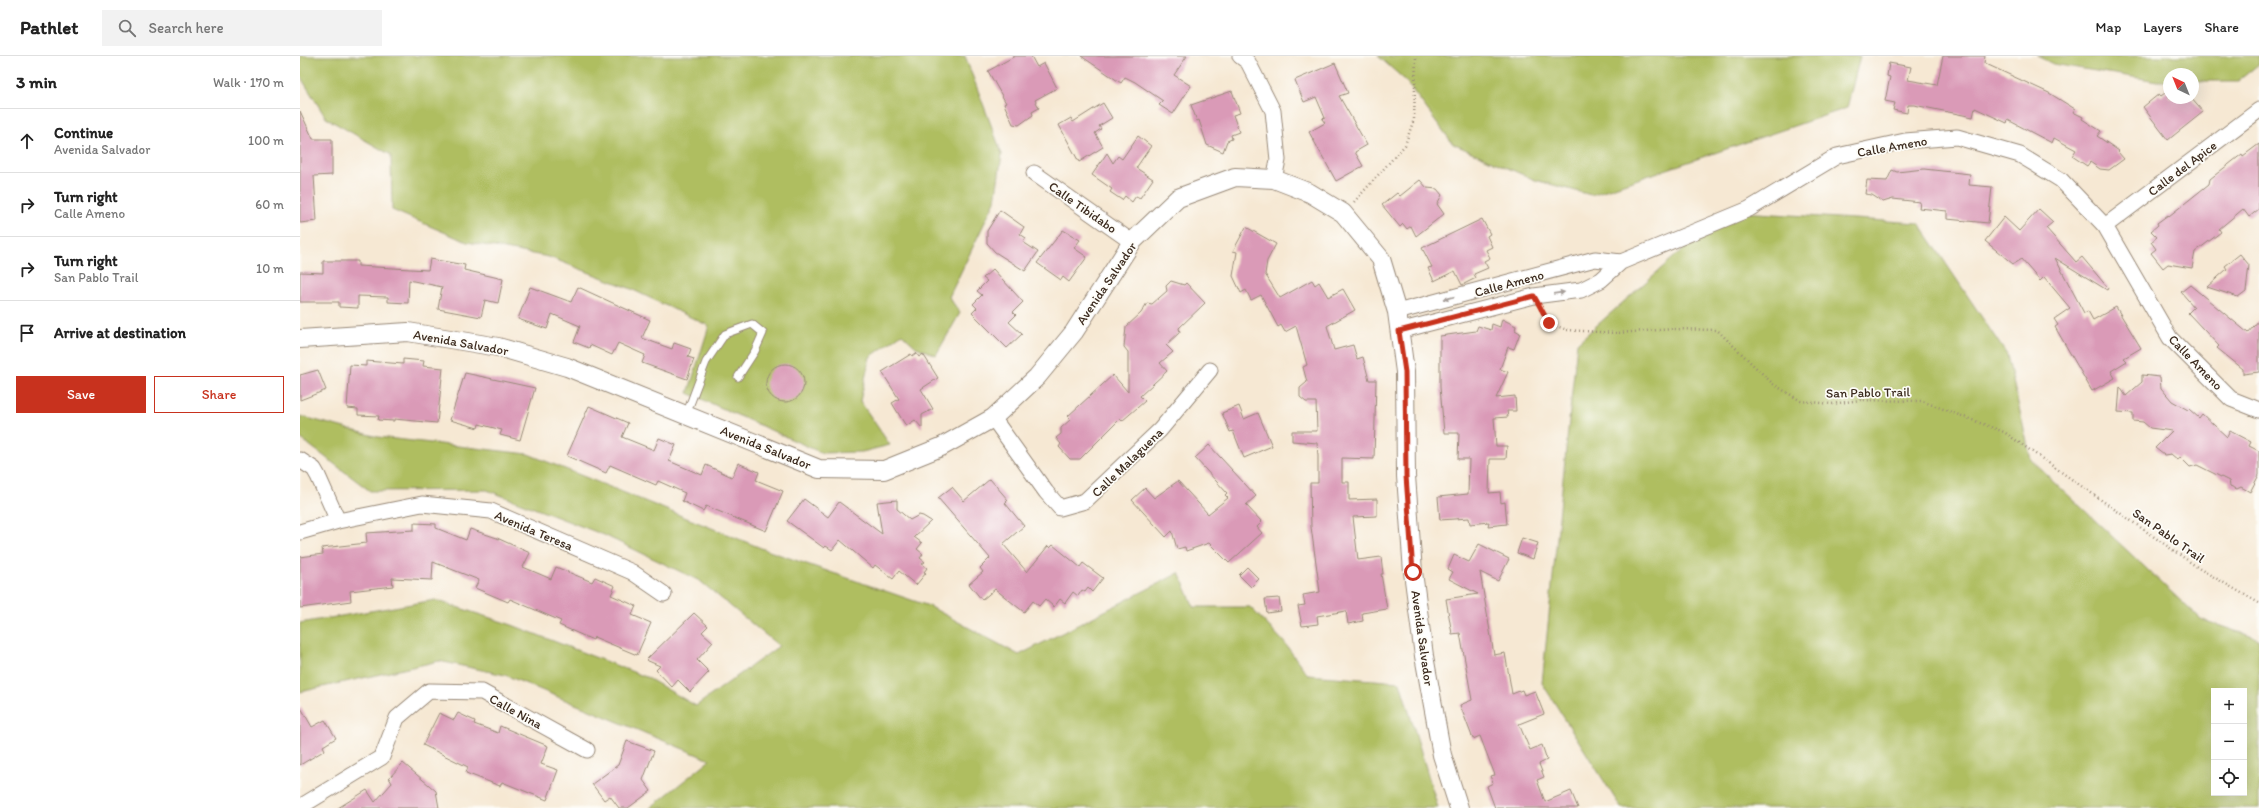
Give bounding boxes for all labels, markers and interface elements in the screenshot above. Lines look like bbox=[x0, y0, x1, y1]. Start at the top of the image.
search box bbox=[102, 10, 382, 46]
text: Pathlet bbox=[20, 16, 78, 39]
icon: search bbox=[116, 17, 138, 39]
text: Search here bbox=[148, 19, 224, 37]
text: Map bbox=[2096, 19, 2121, 36]
text: Layers bbox=[2143, 19, 2182, 36]
text: Share bbox=[2204, 19, 2239, 36]
north arrow bbox=[2163, 68, 2199, 104]
text: 3 min bbox=[16, 72, 57, 92]
text: Walk · 170 m bbox=[213, 75, 284, 90]
text: Continue bbox=[54, 124, 113, 142]
icon: ahead bbox=[16, 130, 38, 152]
text: 100 m bbox=[248, 133, 284, 148]
street label: Calle Ameno bbox=[1856, 133, 1929, 160]
street label: Calle del Apice bbox=[2145, 138, 2220, 199]
text: Avenida Salvador bbox=[54, 142, 150, 157]
street label: Calle Tibidabo bbox=[1046, 179, 1120, 237]
text: Turn right bbox=[54, 188, 118, 206]
icon: right bbox=[16, 194, 38, 216]
text: 60 m bbox=[255, 197, 284, 212]
text: Calle Ameno bbox=[54, 206, 125, 221]
street label: Avenida Salvador bbox=[1073, 238, 1140, 327]
text: Turn right bbox=[54, 252, 118, 270]
icon: right bbox=[16, 258, 38, 280]
text: 10 m bbox=[256, 261, 284, 276]
street label: Calle Ameno bbox=[1473, 267, 1546, 300]
text: San Pablo Trail bbox=[54, 270, 138, 285]
one-way arrow bbox=[1553, 290, 1565, 296]
one-way arrow bbox=[1443, 296, 1456, 302]
route end bbox=[1540, 314, 1558, 332]
icon: arrive bbox=[16, 322, 38, 344]
text: Arrive at destination bbox=[54, 324, 186, 342]
street label: Avenida Salvador bbox=[412, 327, 510, 358]
street label: Calle Ameno bbox=[2166, 332, 2226, 393]
button: Save bbox=[16, 376, 146, 413]
button: Share bbox=[154, 376, 284, 413]
street label: San Pablo Trail bbox=[1826, 384, 1911, 401]
street label: Avenida Salvador bbox=[718, 422, 814, 473]
street label: Calle Malaguena bbox=[1089, 425, 1166, 500]
street label: San Pablo Trail bbox=[2130, 505, 2208, 566]
street label: Avenida Teresa bbox=[492, 507, 575, 554]
route start bbox=[1404, 563, 1422, 581]
street label: Avenida Salvador bbox=[1408, 589, 1437, 688]
map controls bbox=[2211, 688, 2247, 796]
button: + bbox=[2211, 688, 2247, 724]
street label: Calle Nina bbox=[487, 691, 545, 732]
button: − bbox=[2211, 724, 2247, 760]
button: locate bbox=[2211, 760, 2247, 796]

